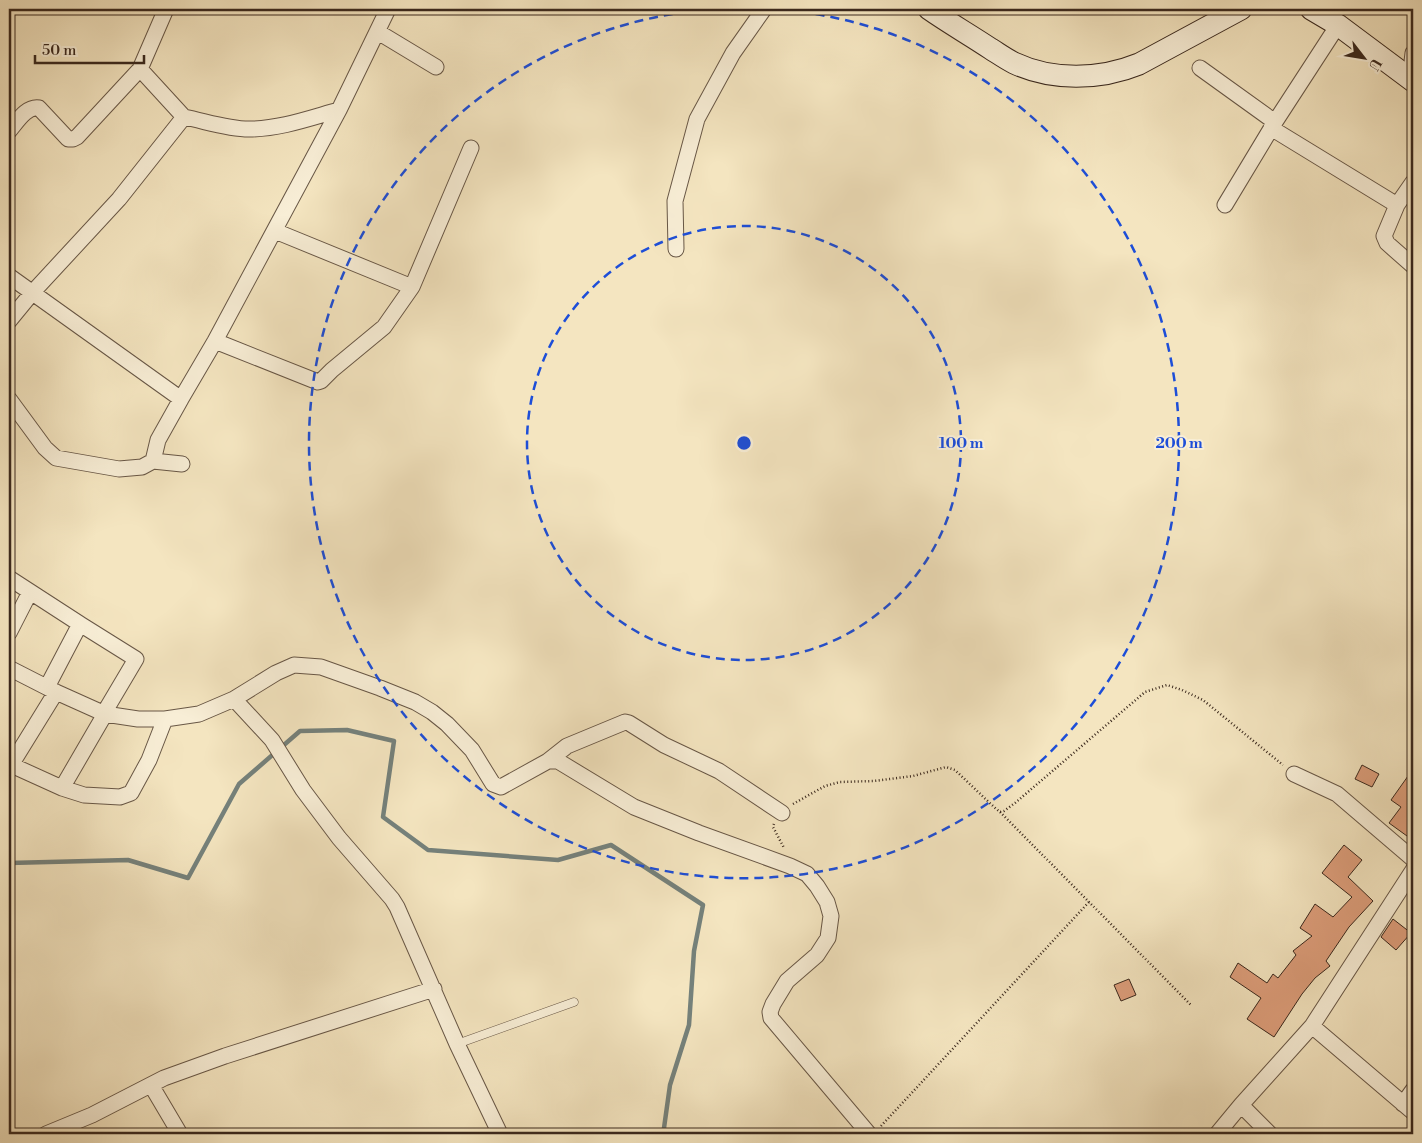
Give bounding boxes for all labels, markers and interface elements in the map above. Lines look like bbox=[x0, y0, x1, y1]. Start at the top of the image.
scale bar bbox=[35, 32, 144, 64]
north arrow bbox=[1340, 32, 1390, 82]
text: 50 m bbox=[42, 41, 76, 60]
text: U bbox=[1364, 55, 1385, 74]
centre of rings bbox=[735, 434, 753, 452]
text: 100 m bbox=[939, 434, 984, 453]
text: 200 m bbox=[1155, 434, 1203, 453]

